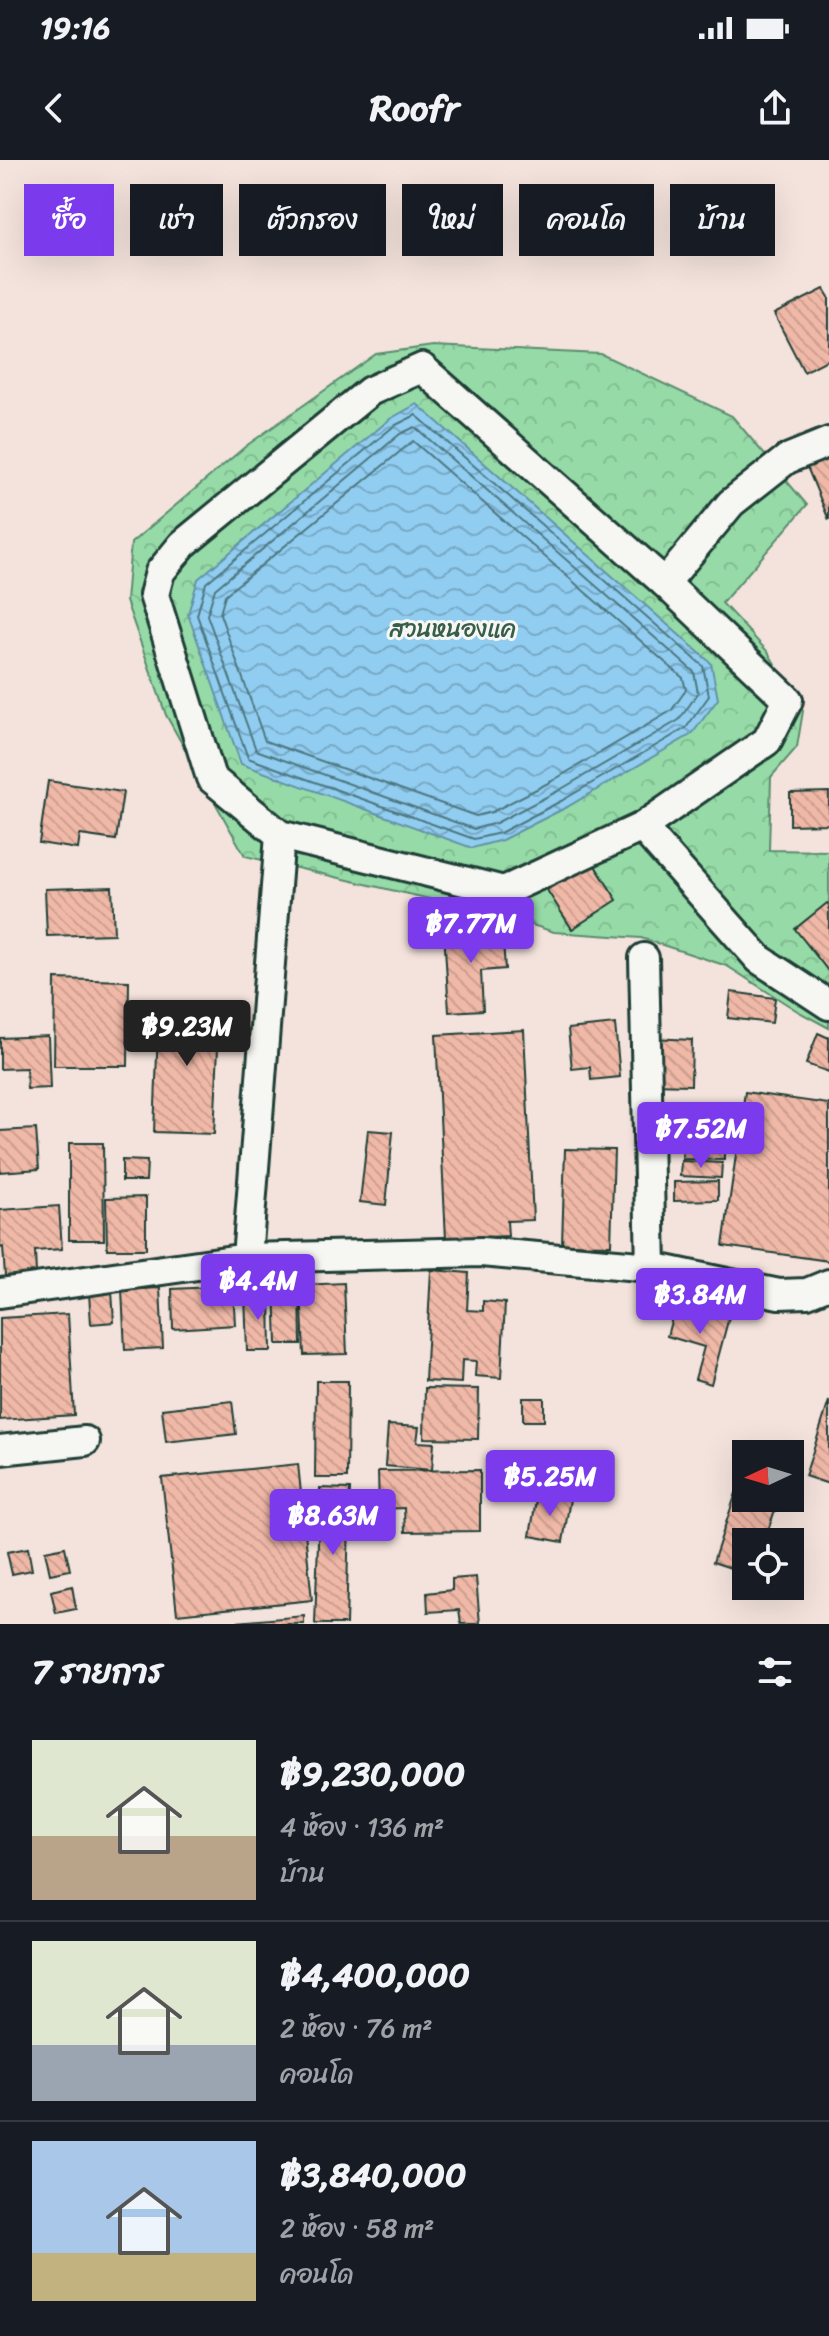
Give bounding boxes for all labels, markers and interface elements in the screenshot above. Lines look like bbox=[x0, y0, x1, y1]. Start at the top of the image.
text: 19:16 bbox=[40, 1, 110, 55]
text: Roofr bbox=[370, 76, 459, 140]
icon: back bbox=[32, 86, 76, 130]
icon: share bbox=[753, 86, 797, 130]
chip: ซื้อ bbox=[24, 184, 114, 256]
chip: เช่า bbox=[130, 184, 223, 256]
chip: ตัวกรอง bbox=[239, 184, 386, 256]
chip: ใหม่ bbox=[402, 184, 503, 256]
chip: คอนโด bbox=[519, 184, 654, 256]
chip: บ้าน bbox=[670, 184, 775, 256]
park label: สวนหนองแค bbox=[389, 608, 516, 650]
pin: ฿7.77M bbox=[406, 897, 536, 965]
text: ฿7.77M bbox=[426, 900, 516, 946]
pin: ฿9.23M bbox=[122, 1000, 252, 1068]
text: ฿9.23M bbox=[142, 1003, 232, 1049]
pin: ฿7.52M bbox=[636, 1102, 766, 1170]
text: ฿7.52M bbox=[655, 1105, 747, 1151]
pin: ฿4.4M bbox=[202, 1254, 314, 1322]
text: ฿4.4M bbox=[219, 1257, 297, 1303]
pin: ฿3.84M bbox=[635, 1268, 765, 1336]
text: ฿3.84M bbox=[654, 1271, 746, 1317]
north arrow bbox=[732, 1440, 804, 1512]
map controls bbox=[732, 1440, 804, 1600]
pin: ฿5.25M bbox=[485, 1450, 615, 1518]
text: ฿5.25M bbox=[504, 1453, 596, 1499]
pin: ฿8.63M bbox=[268, 1489, 398, 1557]
text: ฿8.63M bbox=[288, 1492, 378, 1538]
button: locate bbox=[732, 1528, 804, 1600]
text: 7 รายการ bbox=[32, 1642, 163, 1702]
icon: filters bbox=[753, 1650, 797, 1694]
text: ฿9,230,000 bbox=[280, 1744, 465, 1804]
icon: home bbox=[96, 1772, 192, 1868]
text: 4 ห้อง · 136 m² bbox=[280, 1804, 444, 1850]
text: บ้าน bbox=[280, 1850, 325, 1896]
text: ฿4,400,000 bbox=[280, 1945, 470, 2005]
icon: home bbox=[96, 1973, 192, 2069]
text: 2 ห้อง · 76 m² bbox=[280, 2005, 432, 2051]
text: คอนโด bbox=[280, 2051, 354, 2097]
text: ฿3,840,000 bbox=[280, 2145, 466, 2205]
icon: home bbox=[96, 2173, 192, 2269]
text: 2 ห้อง · 58 m² bbox=[280, 2205, 434, 2251]
text: คอนโด bbox=[280, 2251, 354, 2297]

